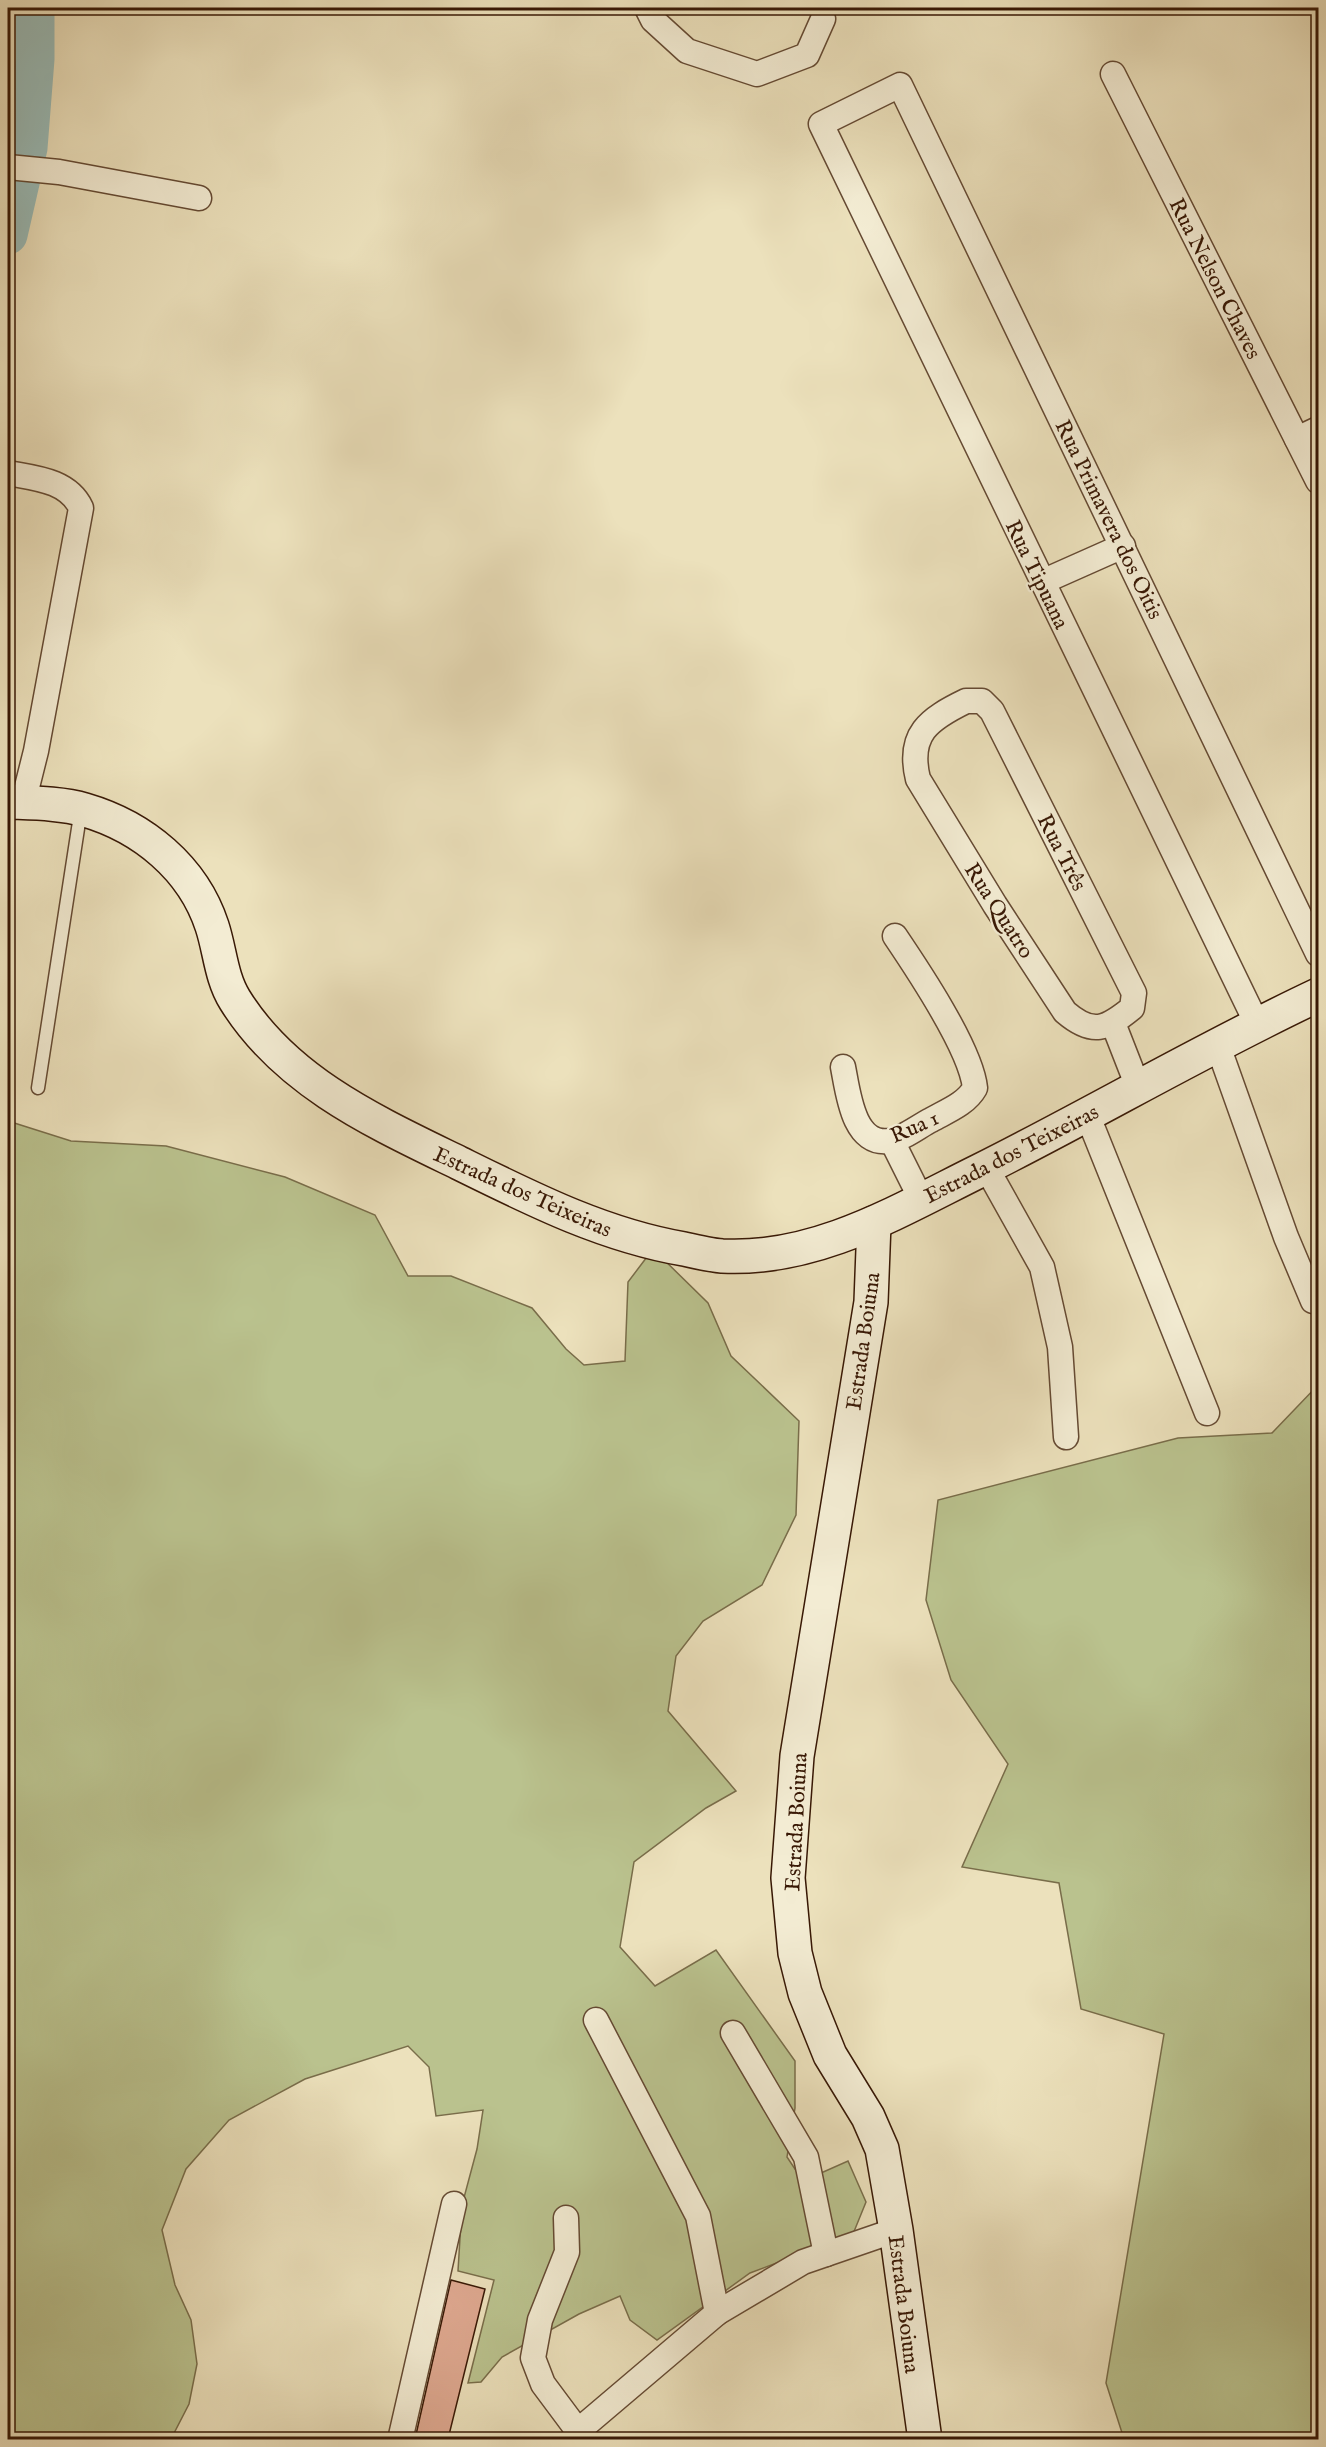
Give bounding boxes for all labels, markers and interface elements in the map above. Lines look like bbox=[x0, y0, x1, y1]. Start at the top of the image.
street label: Rua Nelson Chaves bbox=[1162, 194, 1267, 364]
street label: Rua Primavera dos Oitis bbox=[1048, 415, 1169, 624]
street label: Rua Tipuana bbox=[998, 516, 1075, 635]
street label: Rua Três bbox=[1030, 810, 1092, 896]
street label: Rua Quatro bbox=[957, 858, 1040, 964]
street label: Estrada dos Teixeiras bbox=[920, 1099, 1104, 1211]
street label: Rua 1 bbox=[886, 1105, 944, 1151]
street label: Estrada dos Teixeiras bbox=[429, 1141, 616, 1245]
street label: Estrada Boiuna bbox=[840, 1270, 888, 1412]
street label: Estrada Boiuna bbox=[779, 1752, 815, 1892]
street label: Estrada Boiuna bbox=[881, 2234, 925, 2375]

